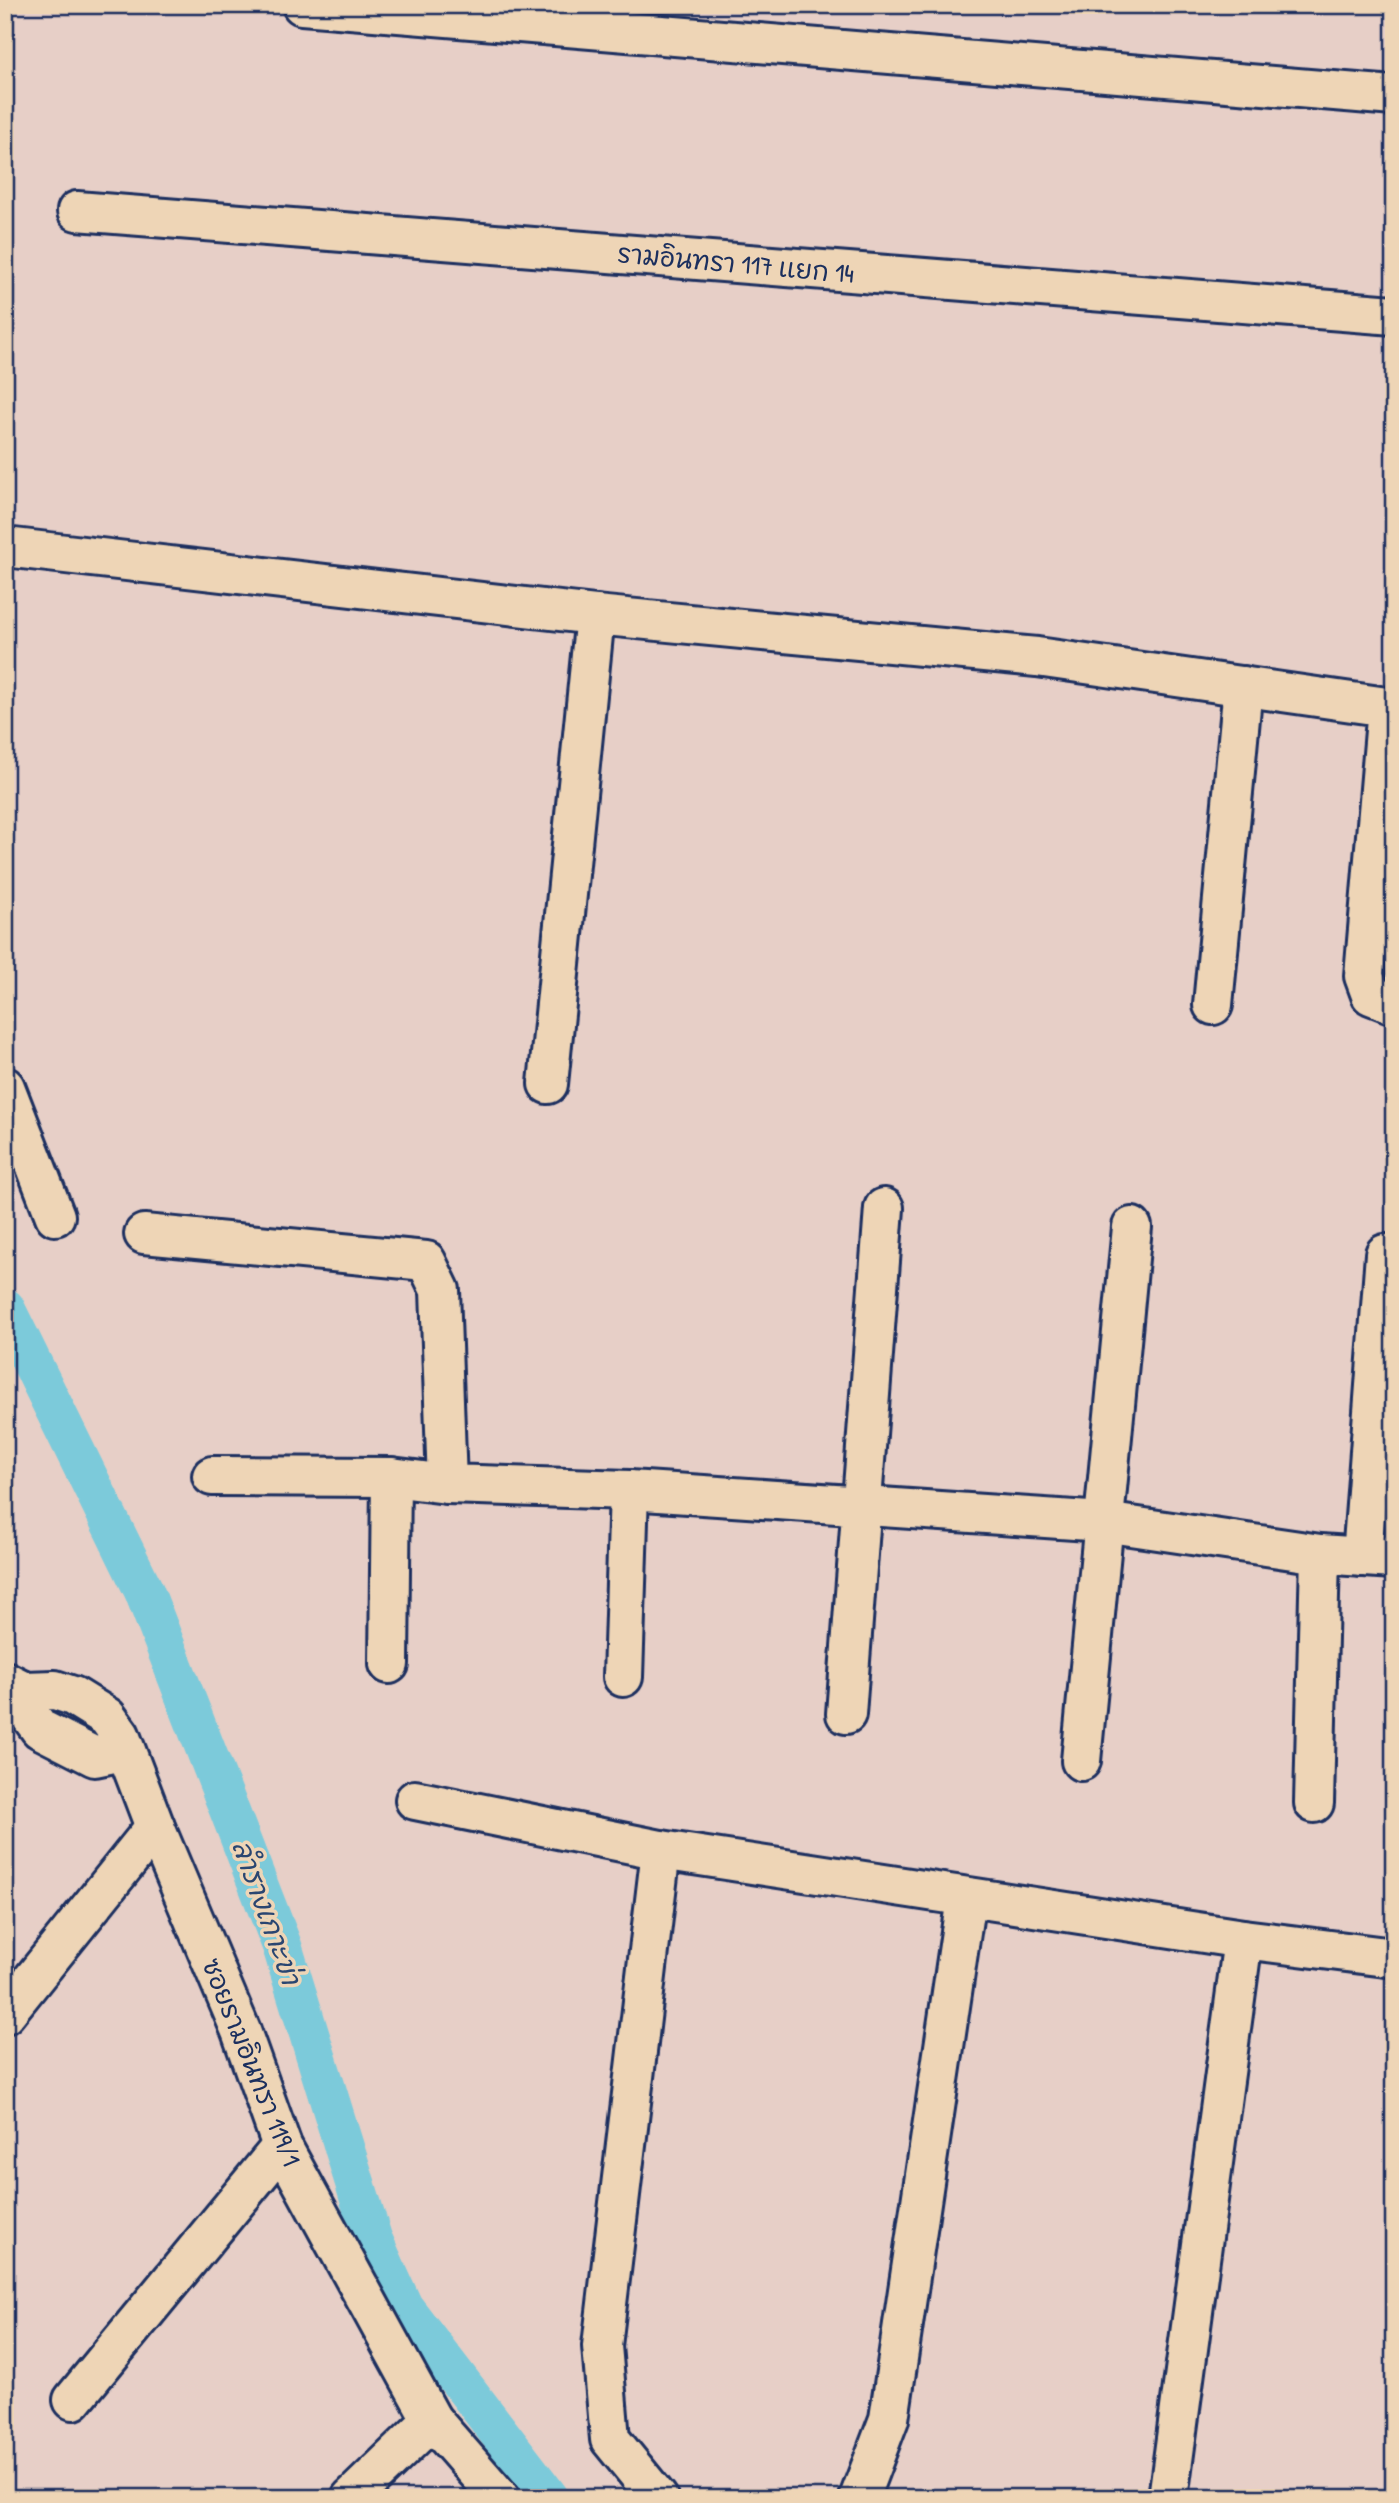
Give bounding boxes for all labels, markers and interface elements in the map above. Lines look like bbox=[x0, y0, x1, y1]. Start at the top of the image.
street label: รามอินทรา 117 แยก 14 bbox=[616, 235, 856, 291]
water label: ลำรางเกาะข่า bbox=[223, 1834, 311, 1991]
street label: ซอยรามอินทรา 119/1 bbox=[194, 1953, 310, 2171]

